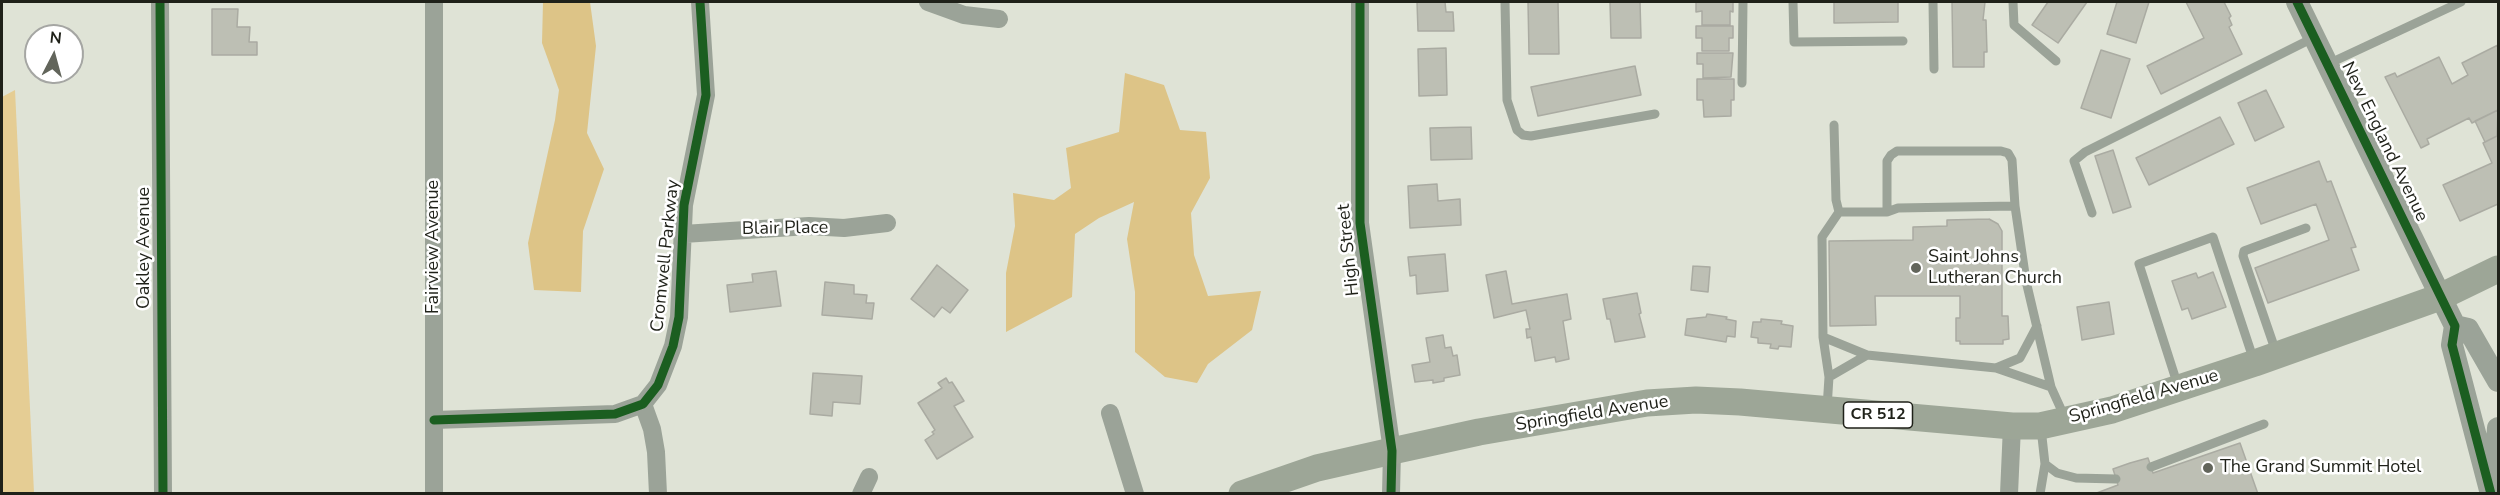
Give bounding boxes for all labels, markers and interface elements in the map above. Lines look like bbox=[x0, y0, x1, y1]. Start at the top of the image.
north arrow bbox=[24, 24, 84, 84]
text: N bbox=[49, 27, 63, 50]
street label: New England Avenue bbox=[2336, 58, 2432, 226]
street label: Cromwell Parkway bbox=[647, 179, 685, 333]
street label: Fairview Avenue bbox=[423, 180, 445, 314]
street label: Oakley Avenue bbox=[134, 187, 156, 309]
street label: High Street bbox=[1333, 203, 1365, 297]
street label: Blair Place bbox=[742, 217, 828, 241]
place label: Saint Johns Lutheran Church bbox=[1928, 247, 2062, 290]
marker: Saint Johns Lutheran Church bbox=[1909, 261, 1923, 275]
street label: Springfield Avenue bbox=[2067, 365, 2221, 429]
street label: Springfield Avenue bbox=[1514, 391, 1670, 437]
road number: CR 512 bbox=[1844, 402, 1912, 428]
place label: The Grand Summit Hotel bbox=[2220, 457, 2421, 479]
marker: The Grand Summit Hotel bbox=[2201, 461, 2215, 475]

